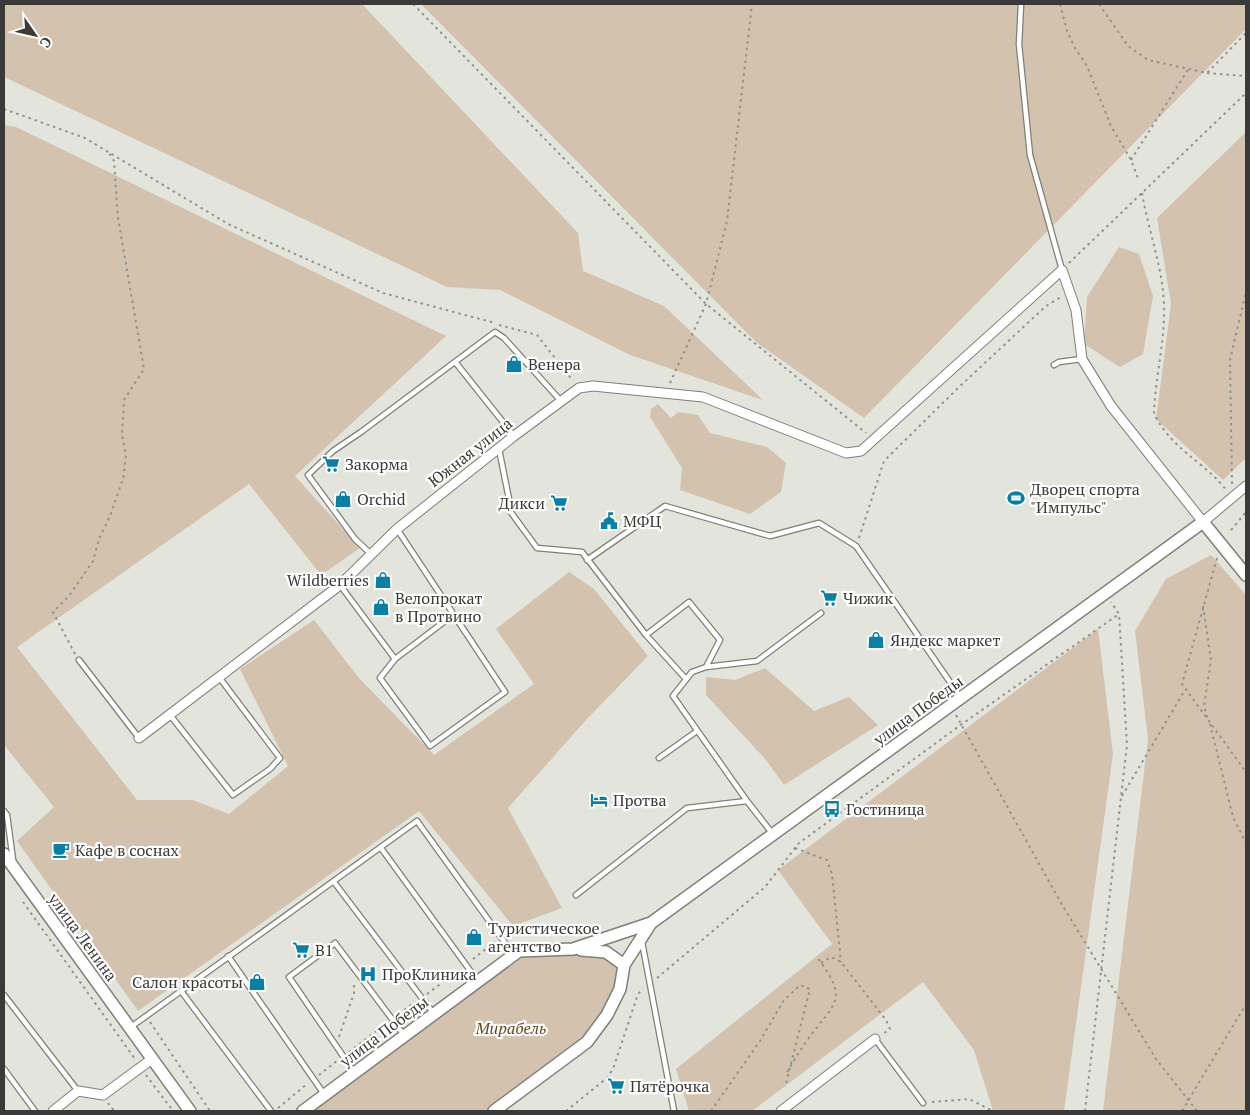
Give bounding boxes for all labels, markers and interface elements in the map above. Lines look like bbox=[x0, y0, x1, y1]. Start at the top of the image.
north arrow bbox=[10, 10, 60, 60]
text: С bbox=[36, 33, 57, 52]
place label: Венера bbox=[528, 353, 581, 375]
shop icon: Венера bbox=[504, 354, 524, 374]
street label: Южная улица bbox=[423, 412, 517, 492]
place label: Закорма bbox=[345, 453, 408, 475]
supermarket icon: Закорма bbox=[321, 454, 341, 474]
place label: Дворец спорта "Импульс" bbox=[1030, 478, 1140, 518]
place label: Orchid bbox=[357, 488, 406, 510]
sports icon: Дворец спорта "Импульс" bbox=[1006, 488, 1026, 508]
shop icon: Orchid bbox=[333, 489, 353, 509]
place label: Дикси bbox=[499, 492, 545, 514]
supermarket icon: Дикси bbox=[549, 493, 569, 513]
place label: МФЦ bbox=[623, 510, 661, 532]
public building icon: МФЦ bbox=[599, 511, 619, 531]
place label: Wildberries bbox=[287, 569, 369, 591]
shop icon: Wildberries bbox=[373, 570, 393, 590]
place label: Велопрокат в Протвино bbox=[395, 587, 483, 627]
place label: Чижик bbox=[843, 587, 893, 609]
supermarket icon: Чижик bbox=[819, 588, 839, 608]
shop icon: Велопрокат в Протвино bbox=[371, 597, 391, 617]
place label: Яндекс маркет bbox=[890, 629, 1000, 651]
shop icon: Яндекс маркет bbox=[866, 630, 886, 650]
street label: улица Победы bbox=[868, 670, 967, 751]
place label: Протва bbox=[613, 789, 667, 811]
hotel icon: Протва bbox=[589, 790, 609, 810]
place label: Гостиница bbox=[846, 798, 925, 820]
bus stop icon: Гостиница bbox=[822, 799, 842, 819]
place label: Кафе в соснах bbox=[75, 839, 180, 861]
cafe icon: Кафе в соснах bbox=[51, 840, 71, 860]
street label: улица Ленина bbox=[43, 888, 122, 986]
place label: Туристическое агентство bbox=[488, 917, 600, 957]
shop icon: Туристическое агентство bbox=[464, 927, 484, 947]
place label: В1 bbox=[315, 939, 333, 961]
supermarket icon: В1 bbox=[291, 940, 311, 960]
place label: ПроКлиника bbox=[382, 963, 477, 985]
hospital icon: ПроКлиника bbox=[358, 964, 378, 984]
place label: Салон красоты bbox=[132, 971, 243, 993]
shop icon: Салон красоты bbox=[247, 972, 267, 992]
street label: улица Победы bbox=[334, 990, 433, 1072]
park label: Мирабель bbox=[475, 1017, 546, 1039]
place label: Пятёрочка bbox=[630, 1075, 709, 1097]
supermarket icon: Пятёрочка bbox=[606, 1076, 626, 1096]

